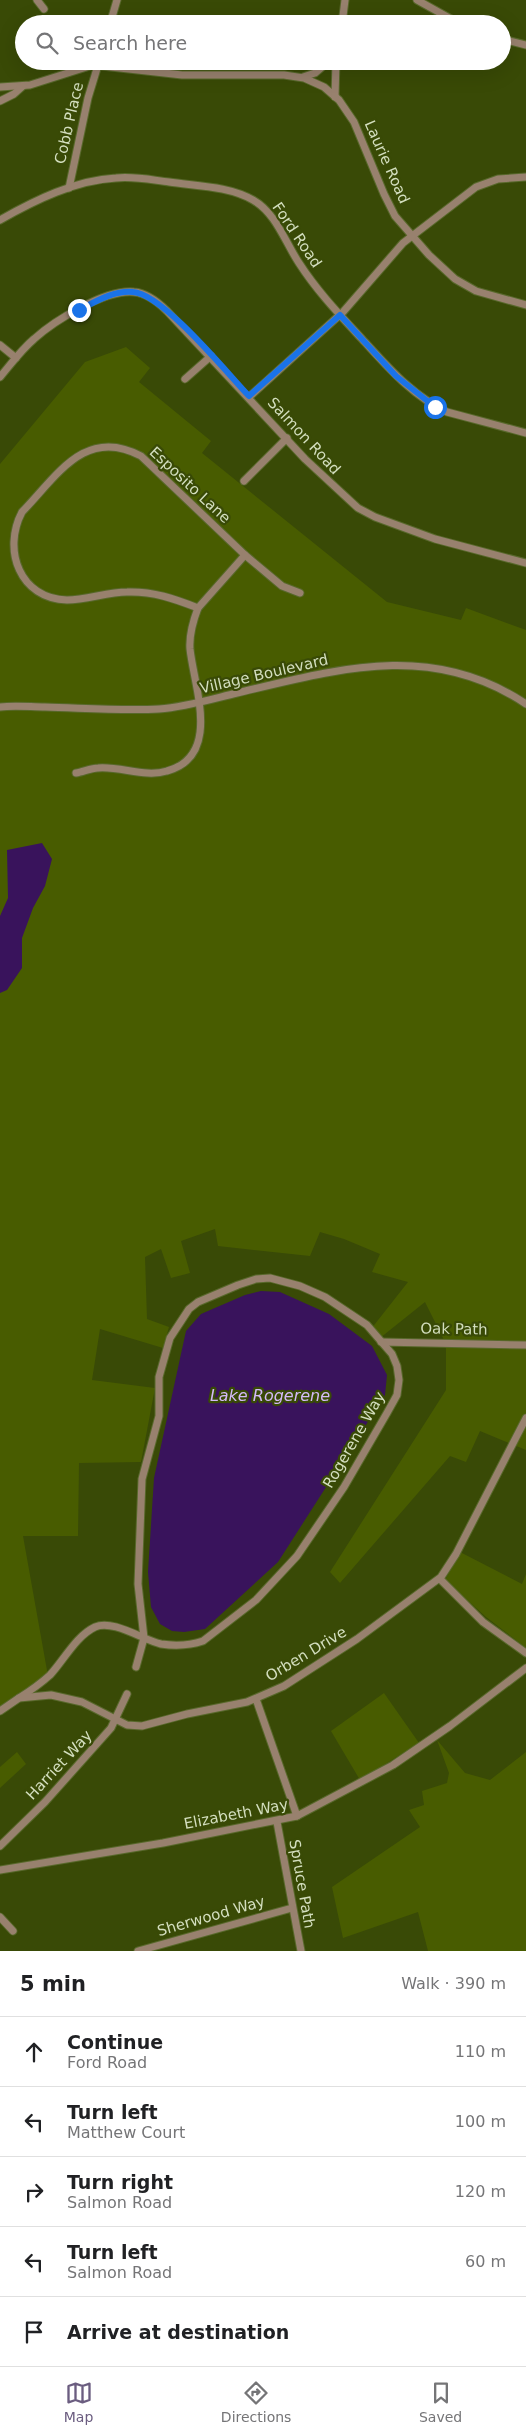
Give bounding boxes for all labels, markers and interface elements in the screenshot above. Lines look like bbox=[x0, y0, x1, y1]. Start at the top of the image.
search box bbox=[15, 15, 511, 70]
icon: search bbox=[33, 29, 61, 57]
text: Search here bbox=[73, 32, 187, 54]
street label: Cobb Place bbox=[51, 80, 87, 166]
street label: Laurie Road bbox=[361, 118, 413, 206]
street label: Ford Road bbox=[269, 199, 325, 271]
route end bbox=[68, 299, 91, 322]
street label: Salmon Road bbox=[264, 394, 344, 478]
route start bbox=[424, 396, 447, 419]
street label: Esposito Lane bbox=[146, 443, 234, 527]
street label: Village Boulevard bbox=[198, 650, 330, 698]
street label: Oak Path bbox=[420, 1319, 488, 1339]
water label: Lake Rogerene bbox=[210, 1386, 330, 1405]
street label: Rogerene Way bbox=[319, 1389, 389, 1491]
street label: Orben Drive bbox=[262, 1623, 350, 1685]
street label: Harriet Way bbox=[22, 1726, 96, 1804]
street label: Elizabeth Way bbox=[182, 1795, 290, 1833]
street label: Spruce Path bbox=[285, 1838, 319, 1930]
street label: Sherwood Way bbox=[155, 1892, 267, 1940]
text: 5 min bbox=[20, 1972, 86, 1996]
text: Walk · 390 m bbox=[401, 1974, 506, 1993]
text: Continue bbox=[67, 2031, 163, 2053]
icon: ahead bbox=[20, 2038, 48, 2066]
text: 110 m bbox=[455, 2042, 506, 2061]
text: Ford Road bbox=[67, 2053, 147, 2072]
text: Turn left bbox=[67, 2101, 158, 2123]
icon: left bbox=[20, 2108, 48, 2136]
text: 100 m bbox=[455, 2112, 506, 2131]
text: Matthew Court bbox=[67, 2123, 185, 2142]
text: Turn right bbox=[67, 2171, 173, 2193]
icon: right bbox=[20, 2178, 48, 2206]
text: 120 m bbox=[455, 2182, 506, 2201]
text: Salmon Road bbox=[67, 2193, 172, 2212]
text: Turn left bbox=[67, 2241, 158, 2263]
icon: left bbox=[20, 2248, 48, 2276]
text: 60 m bbox=[465, 2252, 506, 2271]
text: Salmon Road bbox=[67, 2263, 172, 2282]
icon: arrive bbox=[20, 2318, 48, 2346]
text: Arrive at destination bbox=[67, 2321, 289, 2343]
tab: Map bbox=[64, 2379, 93, 2425]
tab: Directions bbox=[221, 2379, 291, 2425]
tab: Saved bbox=[419, 2379, 462, 2425]

